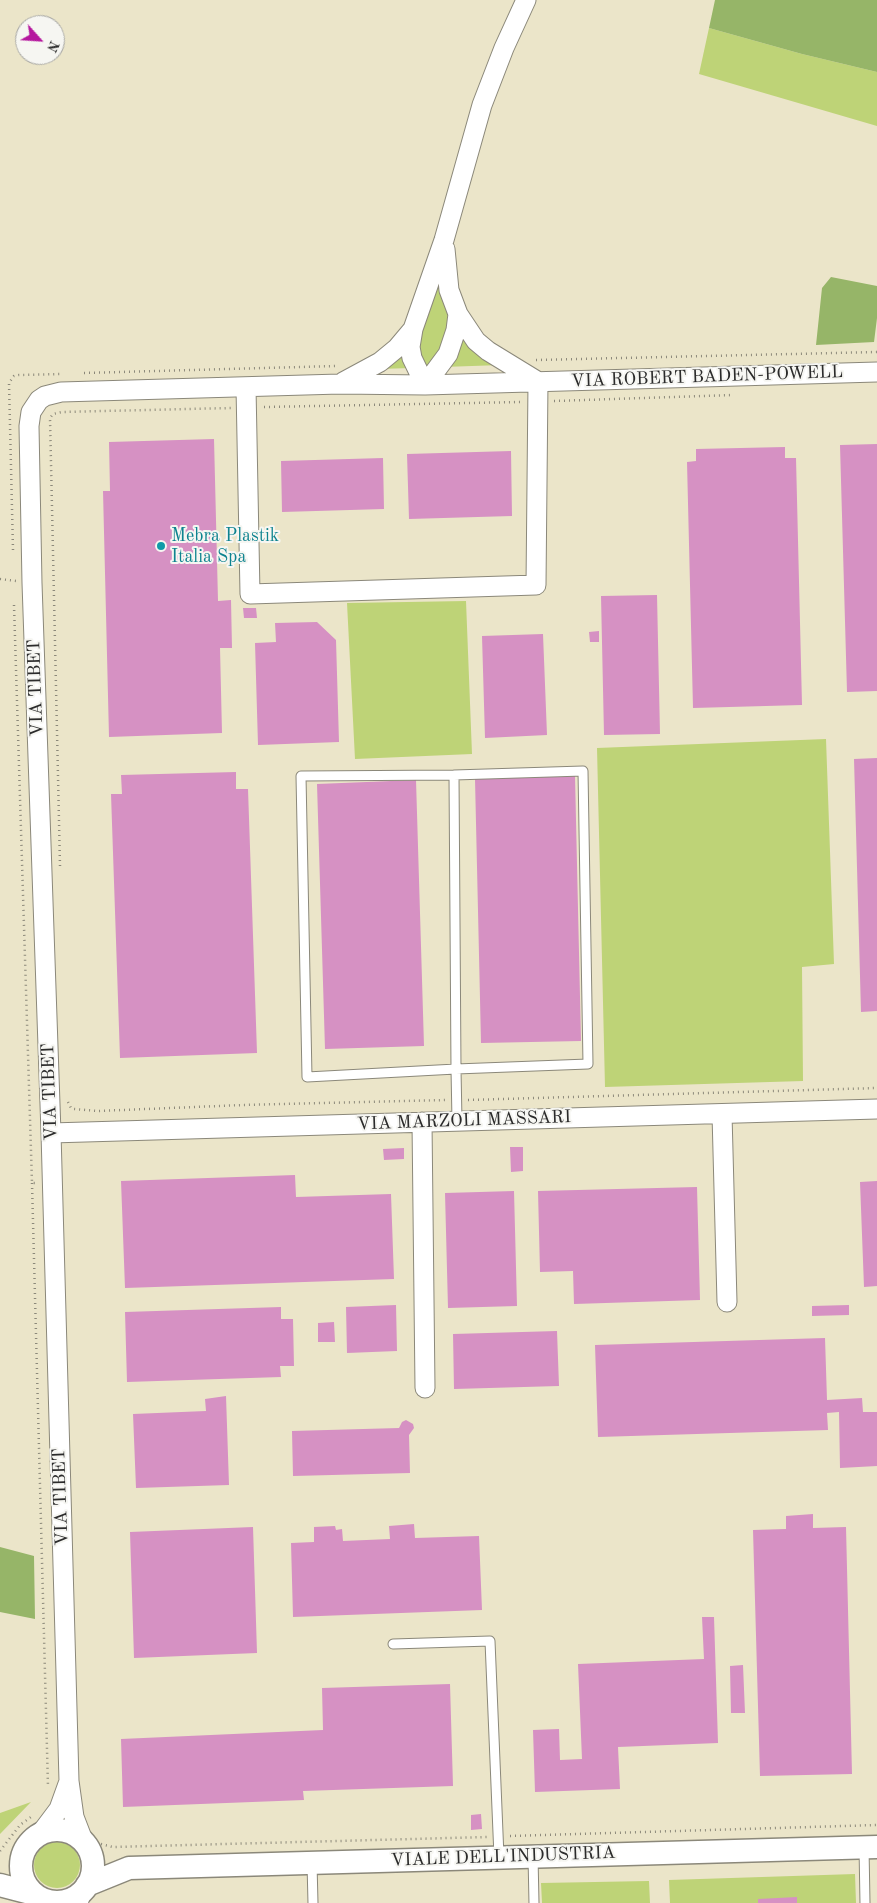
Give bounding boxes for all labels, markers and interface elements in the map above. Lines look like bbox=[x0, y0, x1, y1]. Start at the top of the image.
north arrow bbox=[15, 15, 65, 65]
text: N bbox=[44, 38, 61, 54]
street label: VIA ROBERT BADEN-POWELL bbox=[570, 361, 844, 393]
place label: Mebra Plastik Italia Spa bbox=[171, 525, 279, 568]
marker: Mebra Plastik Italia Spa bbox=[155, 540, 167, 552]
street label: VIA TIBET bbox=[24, 639, 48, 737]
street label: VIA TIBET bbox=[38, 1043, 62, 1141]
street label: VIA MARZOLI MASSARI bbox=[356, 1106, 572, 1136]
street label: VIA TIBET bbox=[49, 1448, 73, 1546]
street label: VIALE DELL'INDUSTRIA bbox=[390, 1842, 616, 1872]

